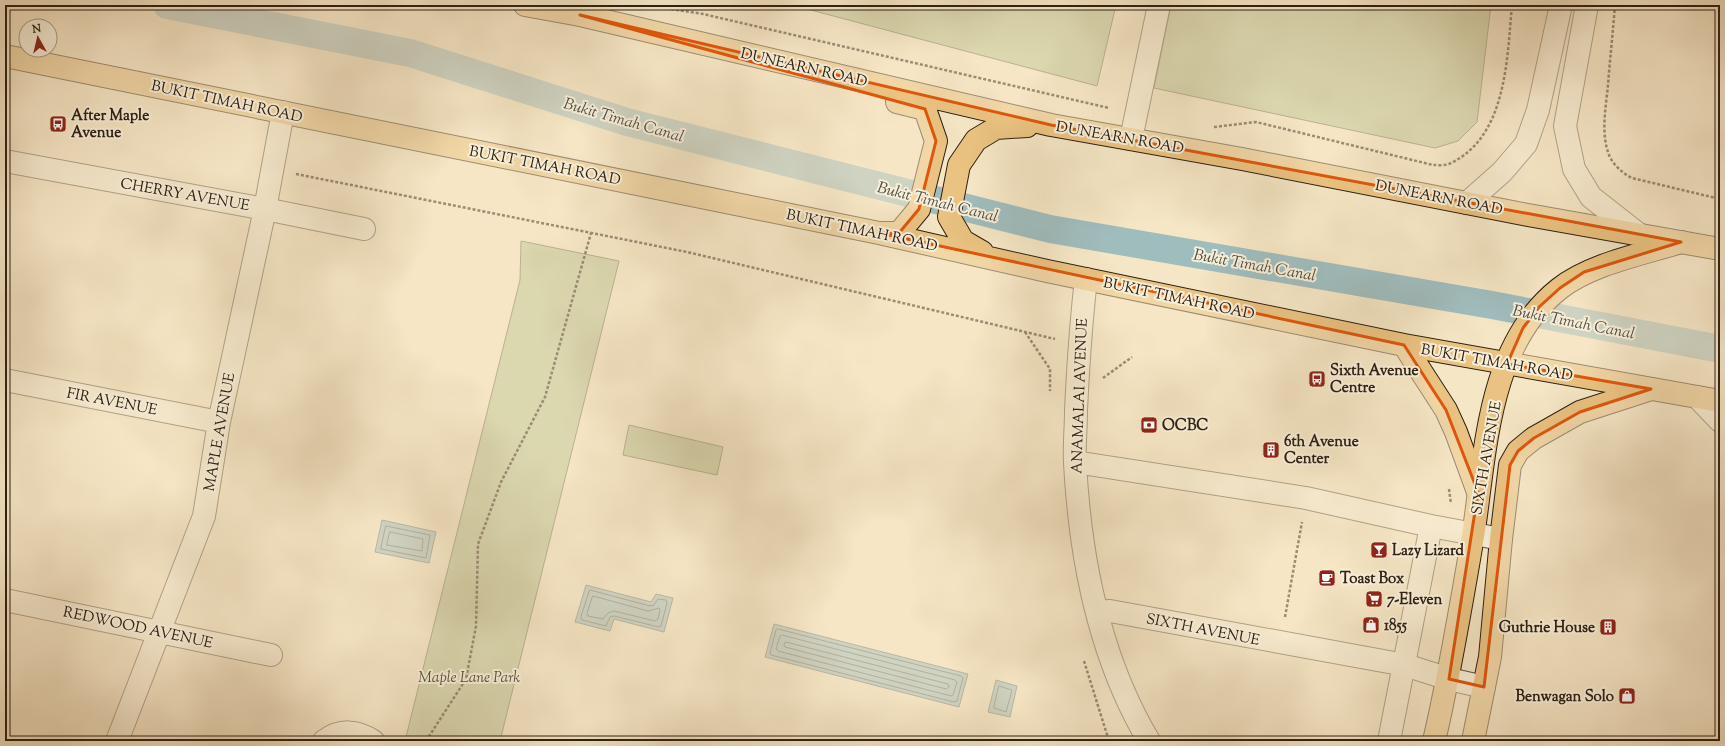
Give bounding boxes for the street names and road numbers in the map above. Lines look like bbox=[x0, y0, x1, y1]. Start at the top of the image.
street label: DUNEARN ROAD bbox=[738, 44, 869, 93]
street label: BUKIT TIMAH ROAD bbox=[149, 76, 304, 129]
street label: DUNEARN ROAD bbox=[1054, 117, 1186, 160]
street label: BUKIT TIMAH ROAD bbox=[467, 141, 622, 192]
street label: CHERRY AVENUE bbox=[118, 174, 251, 217]
street label: DUNEARN ROAD bbox=[1373, 176, 1504, 221]
street label: BUKIT TIMAH ROAD bbox=[784, 205, 939, 258]
street label: BUKIT TIMAH ROAD bbox=[1101, 273, 1256, 326]
street label: ANAMALAI AVENUE bbox=[1067, 318, 1094, 474]
street label: BUKIT TIMAH ROAD bbox=[1419, 340, 1575, 387]
street label: MAPLE AVENUE bbox=[200, 371, 241, 493]
street label: FIR AVENUE bbox=[65, 383, 159, 422]
street label: SIXTH AVENUE bbox=[1467, 400, 1508, 517]
street label: REDWOOD AVENUE bbox=[61, 602, 215, 655]
street label: SIXTH AVENUE bbox=[1144, 609, 1261, 652]

